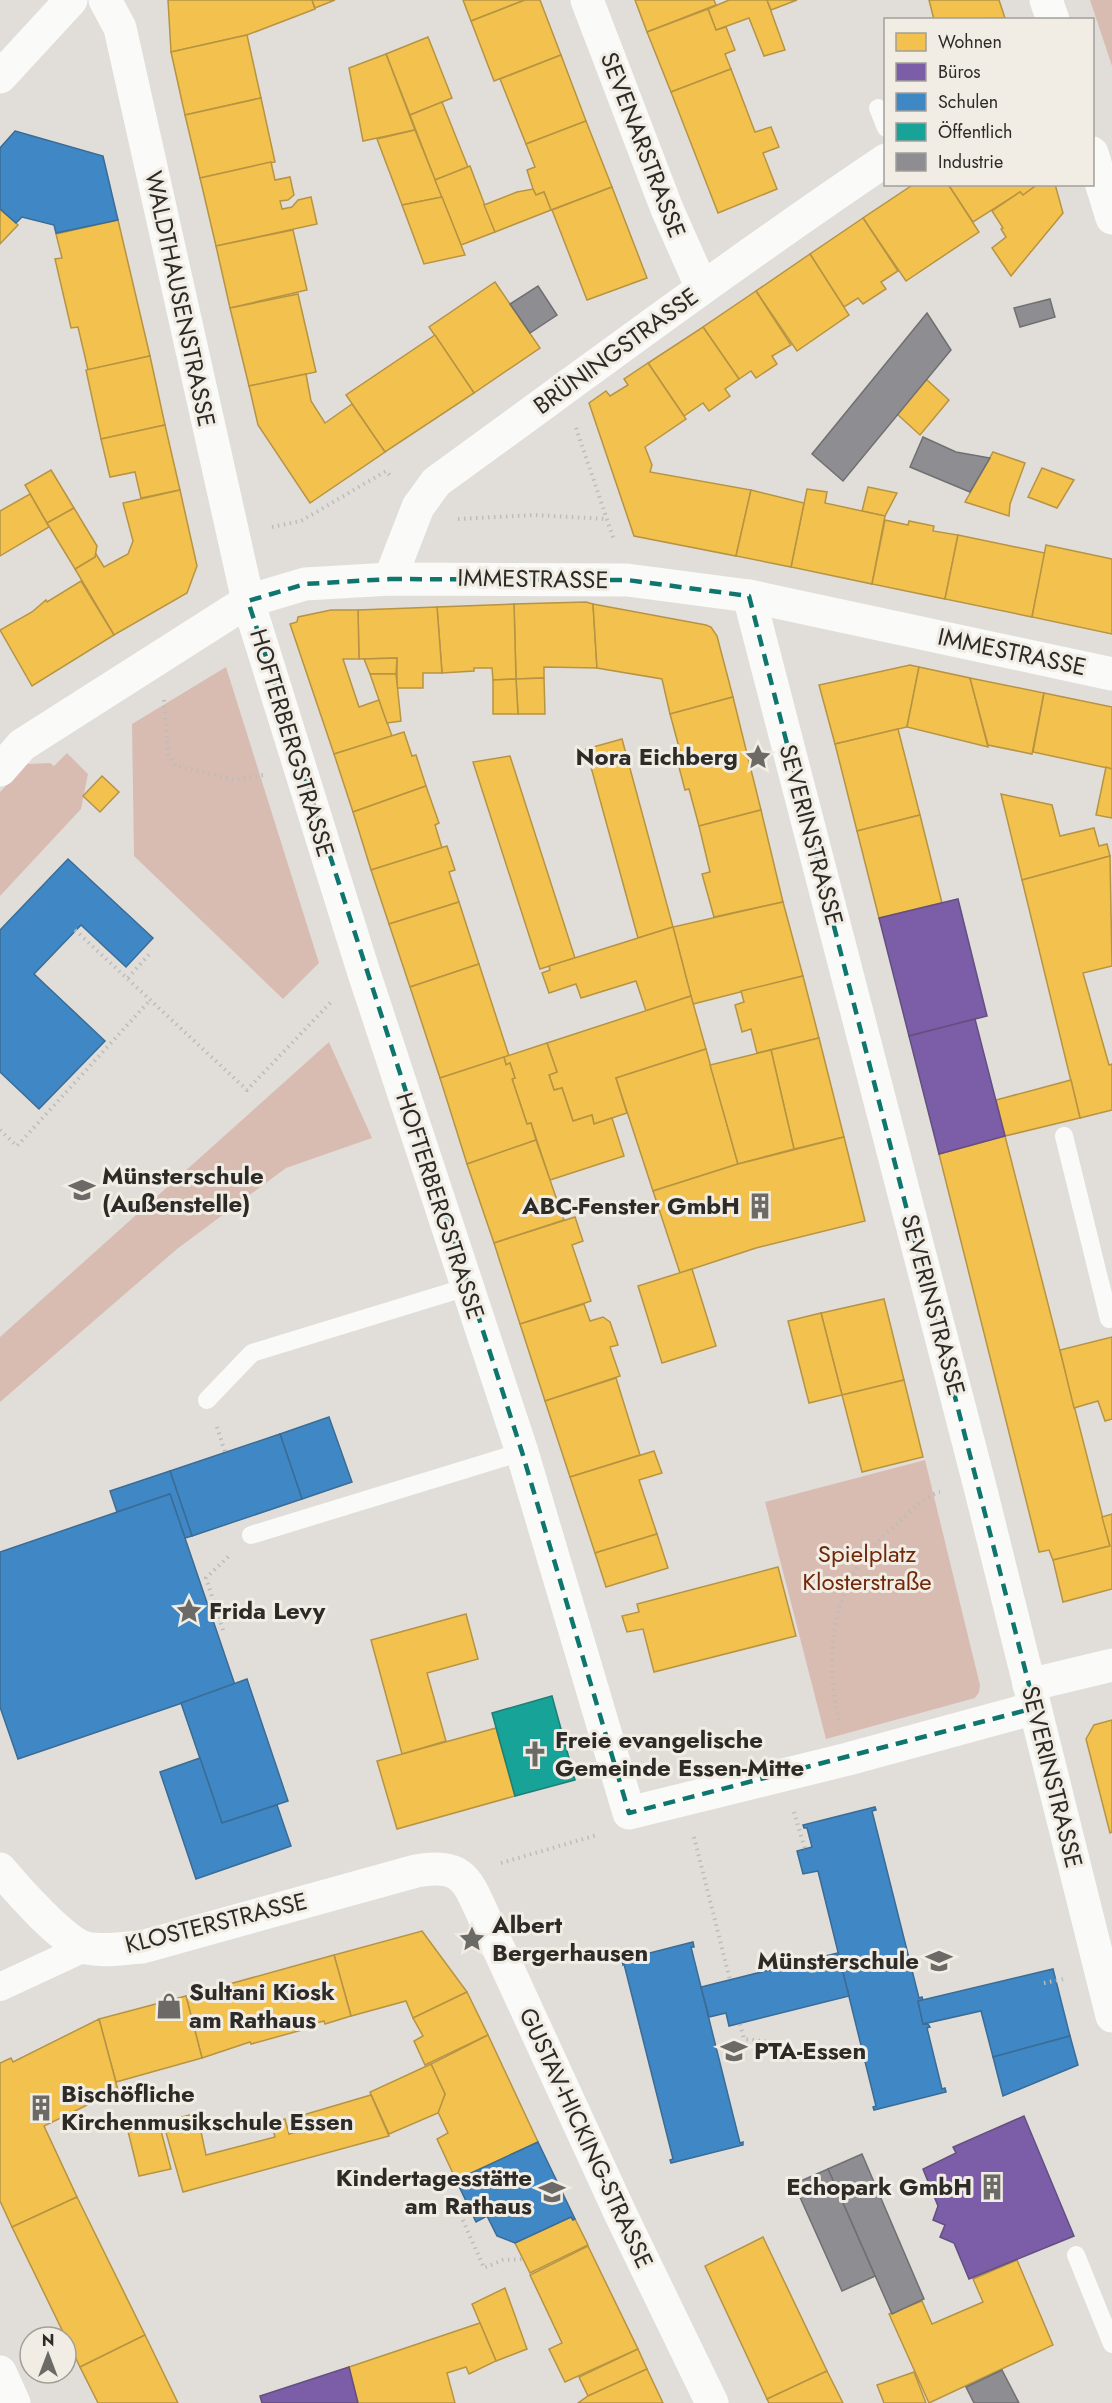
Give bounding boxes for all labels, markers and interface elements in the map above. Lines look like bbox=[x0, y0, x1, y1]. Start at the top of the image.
legend bbox=[884, 18, 1094, 186]
text: Wohnen bbox=[938, 29, 1002, 55]
street label: SEVENARSTRASSE bbox=[592, 47, 695, 243]
text: Büros bbox=[938, 59, 980, 85]
text: Schulen bbox=[938, 89, 998, 115]
text: Öffentlich bbox=[938, 119, 1012, 145]
text: Industrie bbox=[938, 149, 1003, 175]
street label: WALDTHAUSENSTRASSE bbox=[136, 168, 225, 430]
street label: BRÜNINGSTRASSE bbox=[526, 279, 706, 423]
street label: IMMESTRASSE bbox=[457, 560, 609, 597]
street label: IMMESTRASSE bbox=[935, 619, 1090, 684]
street label: HOFTERBERGSTRASSE bbox=[241, 624, 344, 861]
place label: Nora Eichberg bbox=[575, 739, 738, 774]
street label: SEVERINSTRASSE bbox=[770, 740, 853, 929]
place icon: Nora Eichberg bbox=[743, 742, 773, 772]
street label: HOFTERBERGSTRASSE bbox=[387, 1088, 494, 1324]
place label: Münsterschule (Außenstelle) bbox=[102, 1158, 264, 1221]
school or university icon: Münsterschule (Außenstelle) bbox=[67, 1175, 97, 1205]
place label: ABC-Fenster GmbH bbox=[521, 1188, 740, 1223]
building icon: ABC-Fenster GmbH bbox=[745, 1191, 775, 1221]
street label: SEVERINSTRASSE bbox=[892, 1210, 975, 1399]
park label: Spielplatz Klosterstraße bbox=[802, 1536, 932, 1599]
place label: Frida Levy bbox=[209, 1593, 326, 1628]
place icon: Frida Levy bbox=[174, 1596, 204, 1626]
street label: SEVERINSTRASSE bbox=[1013, 1682, 1092, 1872]
place label: Freie evangelische Gemeinde Essen-Mitte bbox=[555, 1722, 804, 1785]
church icon: Freie evangelische Gemeinde Essen-Mitte bbox=[520, 1739, 550, 1769]
street label: KLOSTERSTRASSE bbox=[121, 1883, 311, 1962]
place label: Albert Bergerhausen bbox=[491, 1907, 648, 1970]
place icon: Albert Bergerhausen bbox=[457, 1924, 487, 1954]
place label: Münsterschule bbox=[757, 1943, 919, 1978]
school or university icon: Münsterschule bbox=[924, 1946, 954, 1976]
place label: Sultani Kiosk am Rathaus bbox=[189, 1974, 335, 2037]
shop icon: Sultani Kiosk am Rathaus bbox=[154, 1991, 184, 2021]
street label: GUSTAV-HICKING-STRASSE bbox=[511, 2002, 662, 2274]
place label: PTA-Essen bbox=[754, 2033, 866, 2068]
school or university icon: PTA-Essen bbox=[719, 2036, 749, 2066]
place label: Bischöfliche Kirchenmusikschule Essen bbox=[61, 2076, 353, 2139]
building icon: Bischöfliche Kirchenmusikschule Essen bbox=[26, 2093, 56, 2123]
place label: Kindertagesstätte am Rathaus bbox=[336, 2160, 532, 2223]
place label: Echopark GmbH bbox=[786, 2169, 972, 2204]
building icon: Echopark GmbH bbox=[977, 2172, 1007, 2202]
school or university icon: Kindertagesstätte am Rathaus bbox=[537, 2177, 567, 2207]
north arrow bbox=[18, 2325, 78, 2385]
text: N bbox=[42, 2329, 54, 2352]

